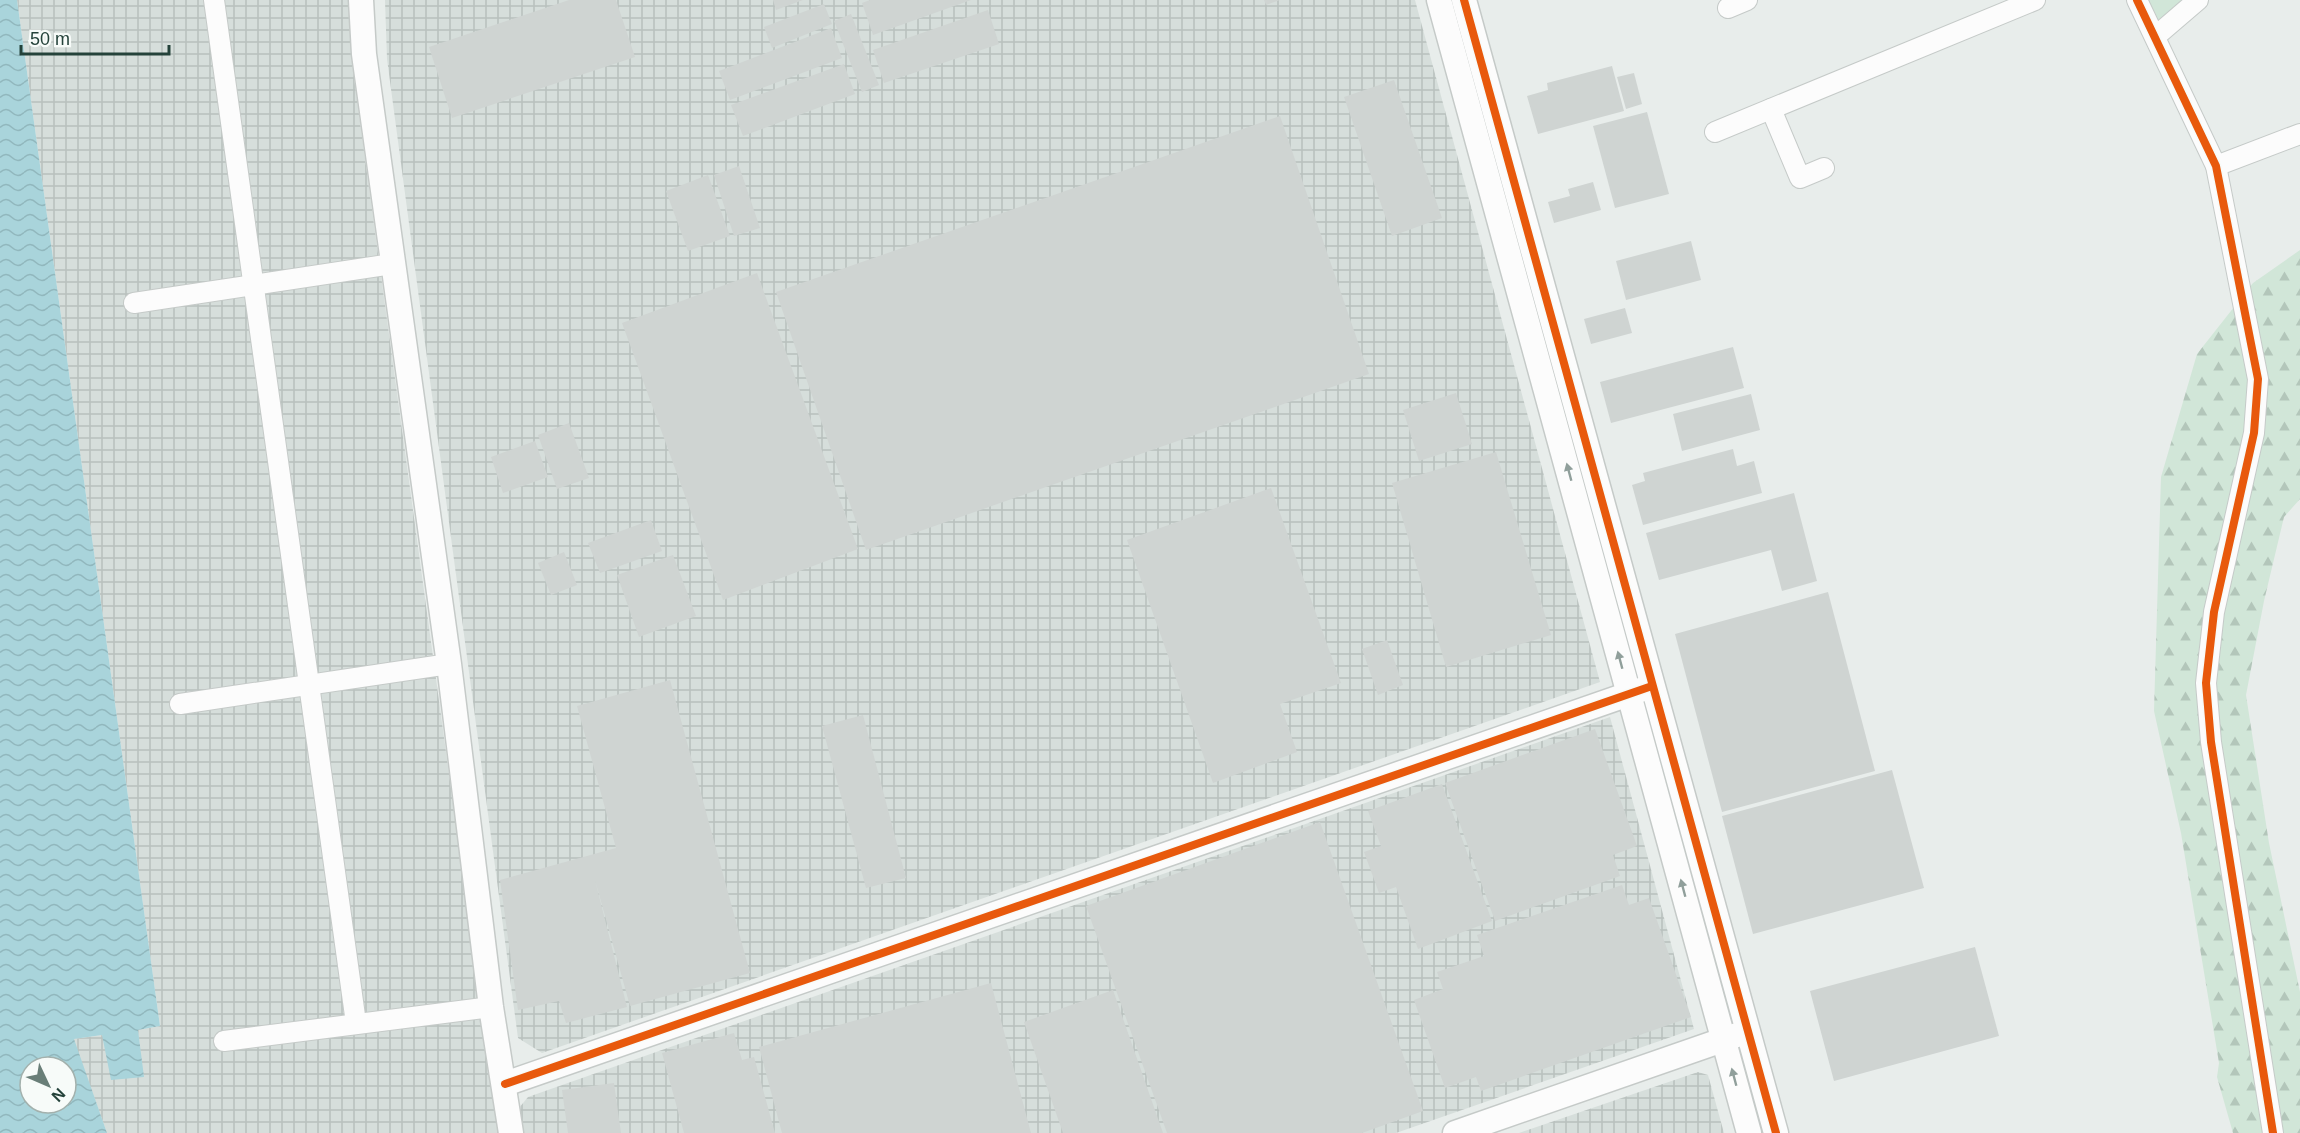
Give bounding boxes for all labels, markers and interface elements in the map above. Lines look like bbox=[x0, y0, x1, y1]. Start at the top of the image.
scale bar bbox=[21, 18, 170, 56]
text: 50 m bbox=[30, 29, 70, 49]
one-way arrow bbox=[1563, 463, 1573, 481]
one-way arrow bbox=[1615, 651, 1625, 669]
one-way arrow bbox=[1677, 879, 1687, 898]
north arrow bbox=[18, 1055, 78, 1115]
one-way arrow bbox=[1728, 1067, 1738, 1086]
text: N bbox=[48, 1085, 69, 1105]

